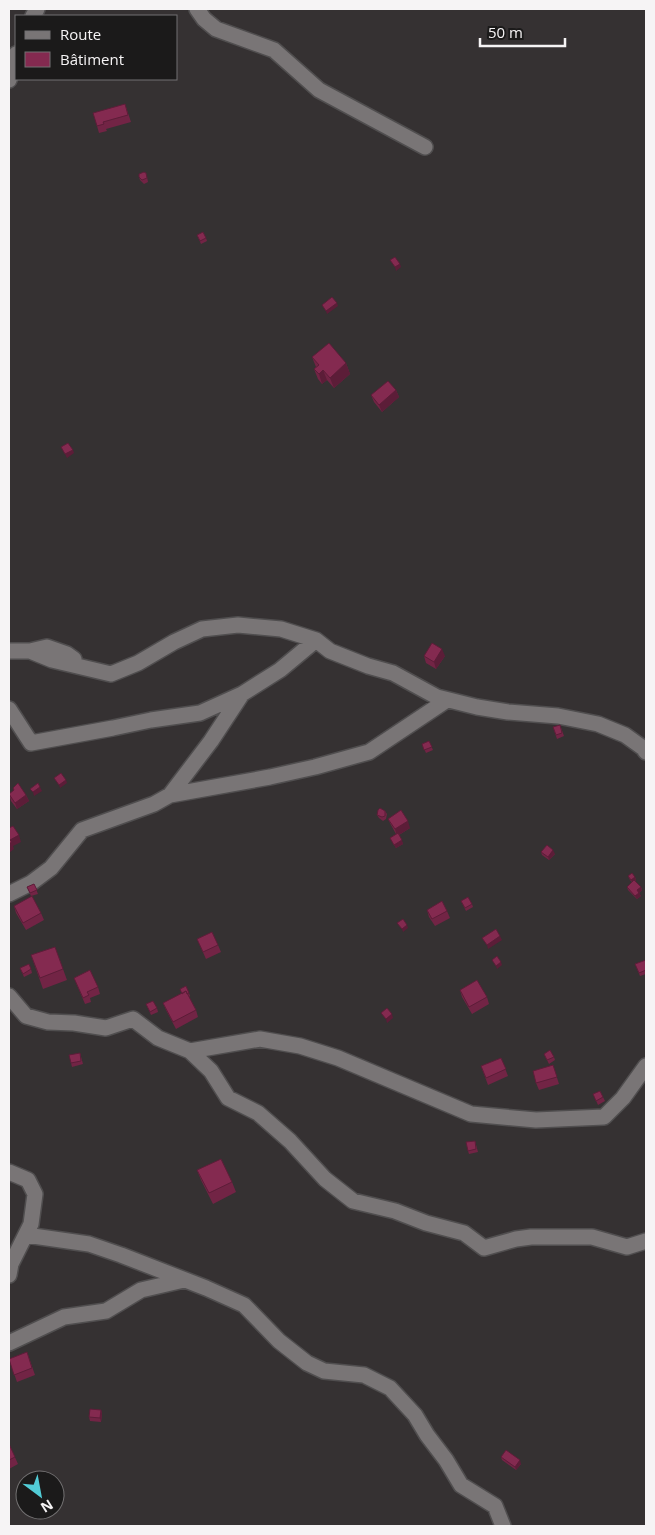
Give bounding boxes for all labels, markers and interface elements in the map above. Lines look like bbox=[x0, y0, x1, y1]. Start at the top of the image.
legend bbox=[15, 15, 178, 80]
scale bar bbox=[480, 15, 565, 47]
text: 50 m bbox=[488, 22, 523, 42]
text: Route bbox=[60, 24, 101, 44]
text: Bâtiment bbox=[60, 49, 124, 69]
north arrow bbox=[15, 1470, 65, 1520]
text: N bbox=[37, 1495, 57, 1518]

